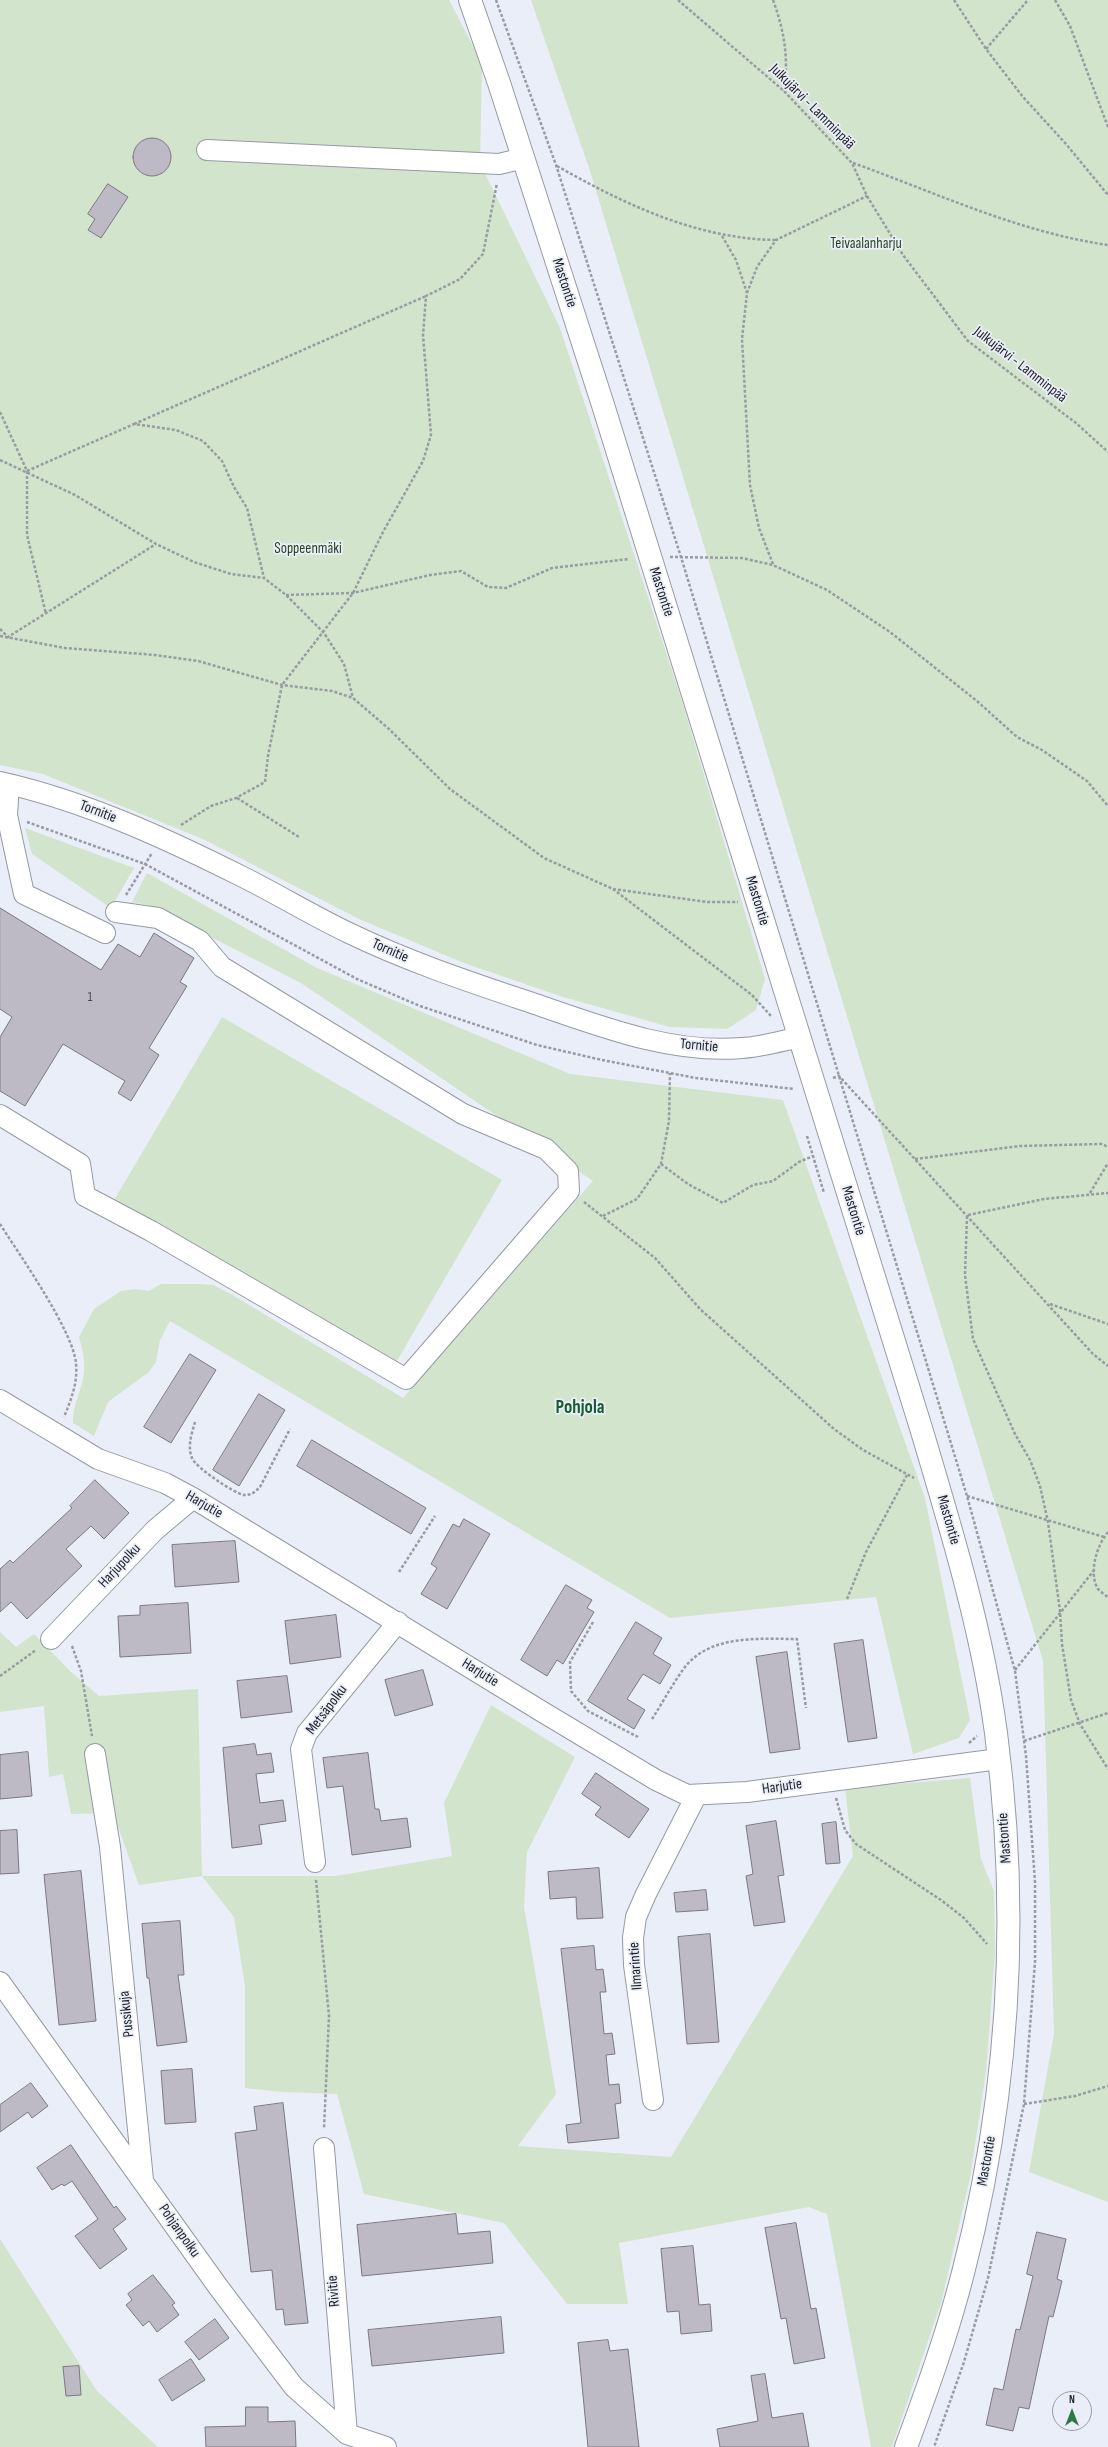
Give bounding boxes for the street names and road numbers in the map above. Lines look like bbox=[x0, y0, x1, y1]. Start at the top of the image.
street label: Julkujärvi - Lamminpää bbox=[766, 61, 858, 153]
street label: Mastontie bbox=[548, 256, 580, 310]
street label: Julkujärvi - Lamminpää bbox=[970, 323, 1070, 407]
street label: Mastontie bbox=[645, 565, 677, 619]
street label: Tornitie bbox=[77, 797, 119, 827]
street label: Mastontie bbox=[741, 874, 773, 928]
street label: Tornitie bbox=[369, 935, 411, 967]
street label: Tornitie bbox=[679, 1035, 719, 1057]
street label: Mastontie bbox=[837, 1184, 869, 1238]
street label: Harjutie bbox=[182, 1487, 226, 1523]
street label: Mastontie bbox=[932, 1493, 964, 1547]
street label: Harjupolku bbox=[95, 1540, 145, 1592]
street label: Harjutie bbox=[458, 1655, 502, 1691]
street label: Metsäpolku bbox=[302, 1682, 352, 1738]
street label: Harjutie bbox=[761, 1775, 803, 1799]
street label: Mastontie bbox=[994, 1812, 1016, 1864]
street label: Ilmarintie bbox=[625, 1941, 647, 1991]
street label: Pussikuja bbox=[116, 1990, 138, 2038]
street label: Mastontie bbox=[974, 2134, 1000, 2188]
street label: Pohjanpolku bbox=[154, 2201, 204, 2261]
street label: Rivitie bbox=[324, 2274, 344, 2308]

